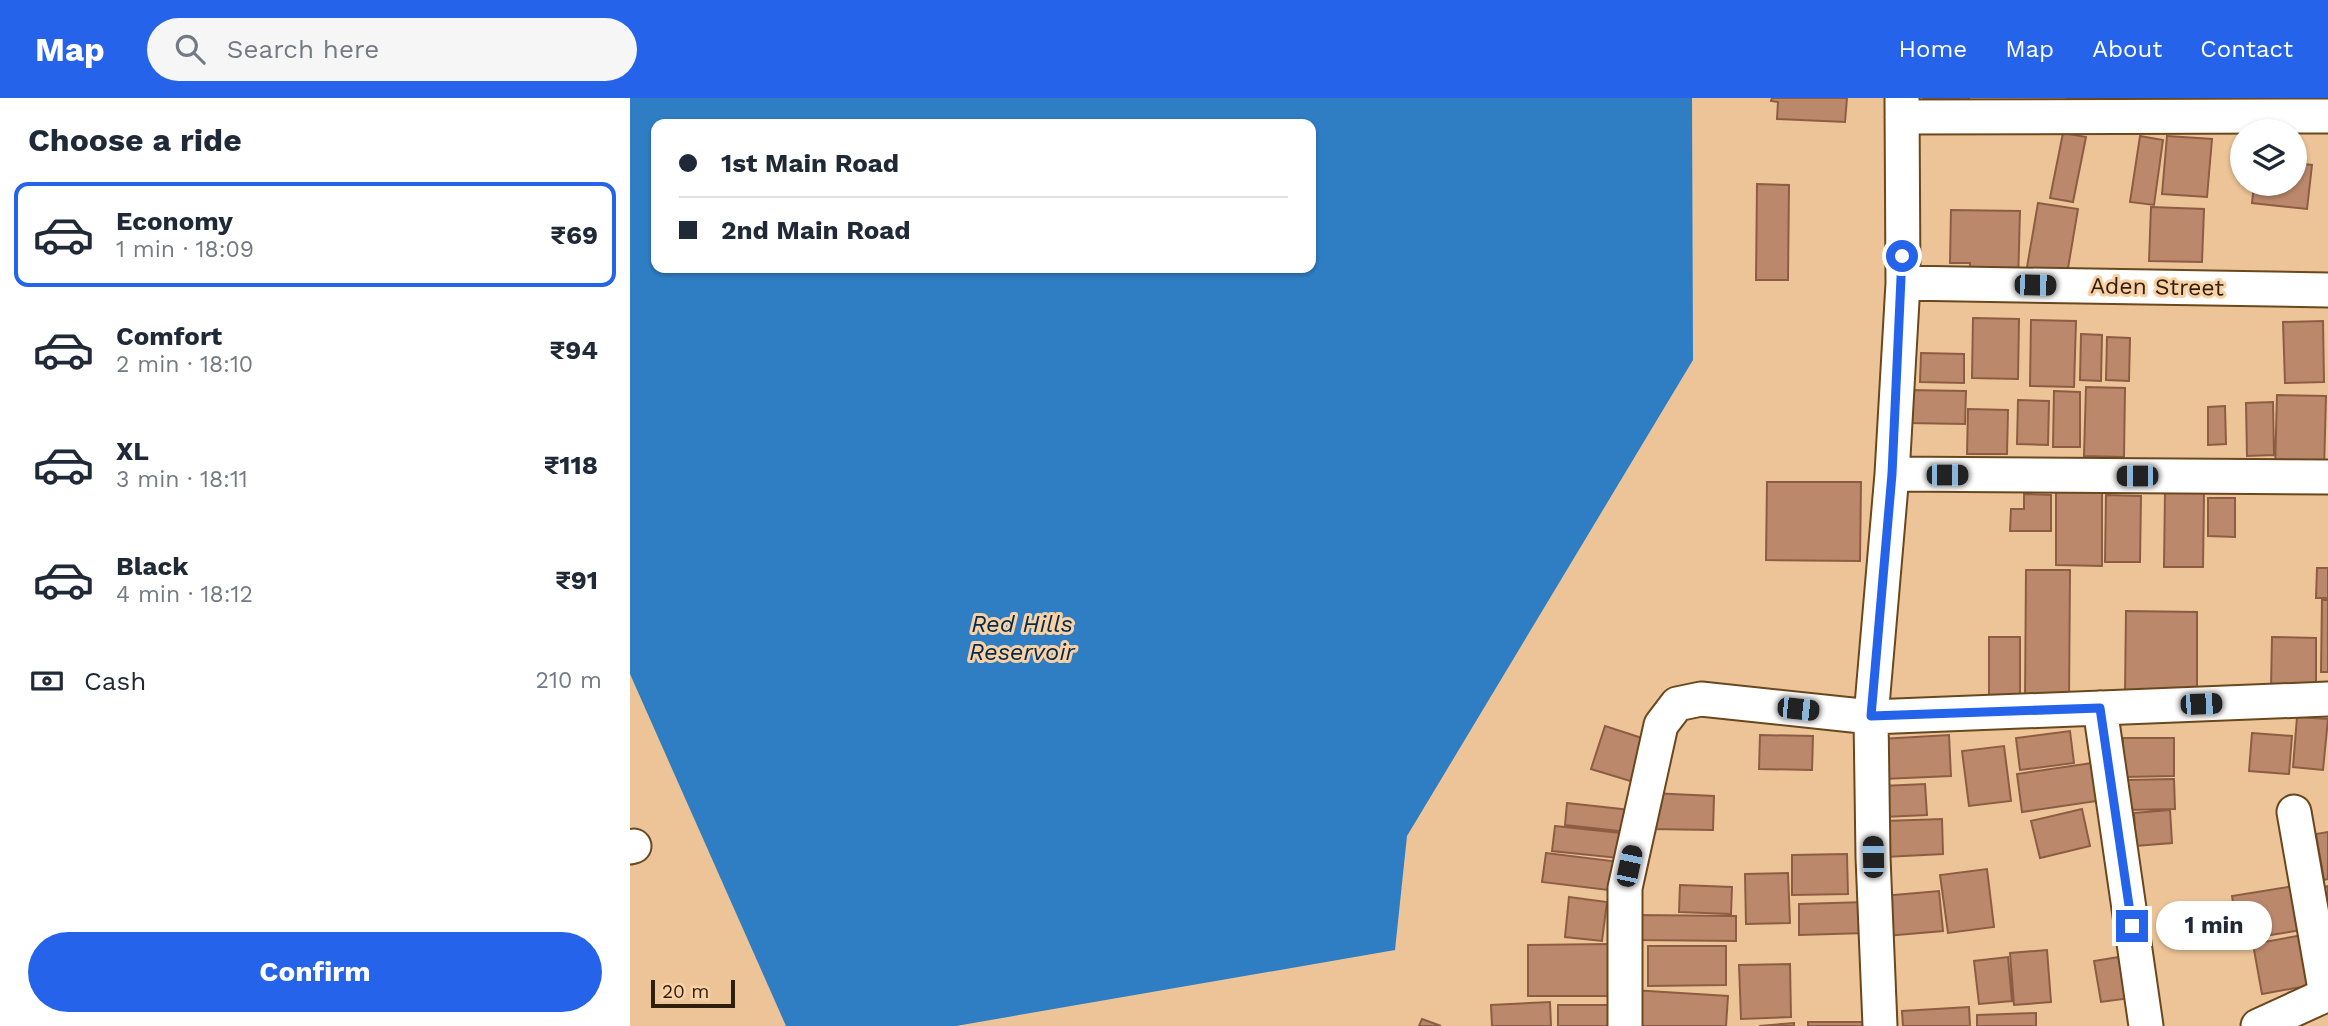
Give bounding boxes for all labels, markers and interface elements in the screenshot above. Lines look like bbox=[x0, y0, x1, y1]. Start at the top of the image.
search box bbox=[147, 18, 637, 81]
text: Map bbox=[35, 30, 105, 69]
icon: search bbox=[171, 30, 209, 68]
text: Search here bbox=[227, 34, 379, 64]
text: Home bbox=[1899, 35, 1967, 63]
text: Map bbox=[2005, 35, 2054, 63]
text: About bbox=[2092, 35, 2162, 63]
text: Contact bbox=[2200, 35, 2293, 63]
map controls bbox=[2230, 119, 2307, 196]
button: layers bbox=[2230, 119, 2307, 196]
text: Choose a ride bbox=[28, 121, 242, 159]
text: 1st Main Road bbox=[721, 148, 899, 178]
icon: car bbox=[32, 203, 95, 266]
text: Economy bbox=[116, 206, 233, 236]
text: 2nd Main Road bbox=[721, 215, 911, 245]
text: ₹69 bbox=[550, 220, 598, 250]
text: 1 min · 18:09 bbox=[116, 236, 254, 263]
route start bbox=[1886, 240, 1918, 272]
street label: Aden Street bbox=[2090, 272, 2225, 302]
car bbox=[2014, 274, 2057, 296]
icon: car bbox=[32, 318, 95, 381]
text: Comfort bbox=[116, 321, 222, 351]
text: ₹94 bbox=[550, 335, 598, 365]
text: 2 min · 18:10 bbox=[116, 351, 253, 378]
icon: car bbox=[32, 433, 95, 496]
text: XL bbox=[116, 436, 149, 466]
text: ₹118 bbox=[544, 450, 598, 480]
car bbox=[1927, 465, 1969, 486]
text: 3 min · 18:11 bbox=[116, 466, 248, 493]
car bbox=[2117, 466, 2159, 487]
icon: car bbox=[32, 548, 95, 611]
text: Black bbox=[116, 551, 188, 581]
text: ₹91 bbox=[555, 565, 598, 595]
text: 4 min · 18:12 bbox=[116, 581, 253, 608]
water label: Red Hills Reservoir bbox=[969, 610, 1077, 666]
icon: cash bbox=[28, 662, 66, 700]
text: Cash bbox=[84, 666, 146, 696]
text: 210 m bbox=[536, 667, 602, 694]
car bbox=[2180, 693, 2223, 715]
car bbox=[1777, 696, 1820, 722]
car bbox=[1863, 836, 1884, 878]
car bbox=[1615, 843, 1644, 889]
callout: 1 min bbox=[2156, 902, 2272, 950]
route end bbox=[2116, 910, 2148, 942]
text: 1 min bbox=[2184, 912, 2244, 939]
button: Confirm bbox=[28, 932, 602, 1012]
scale bar bbox=[651, 977, 735, 1009]
text: 20 m bbox=[662, 980, 709, 1003]

